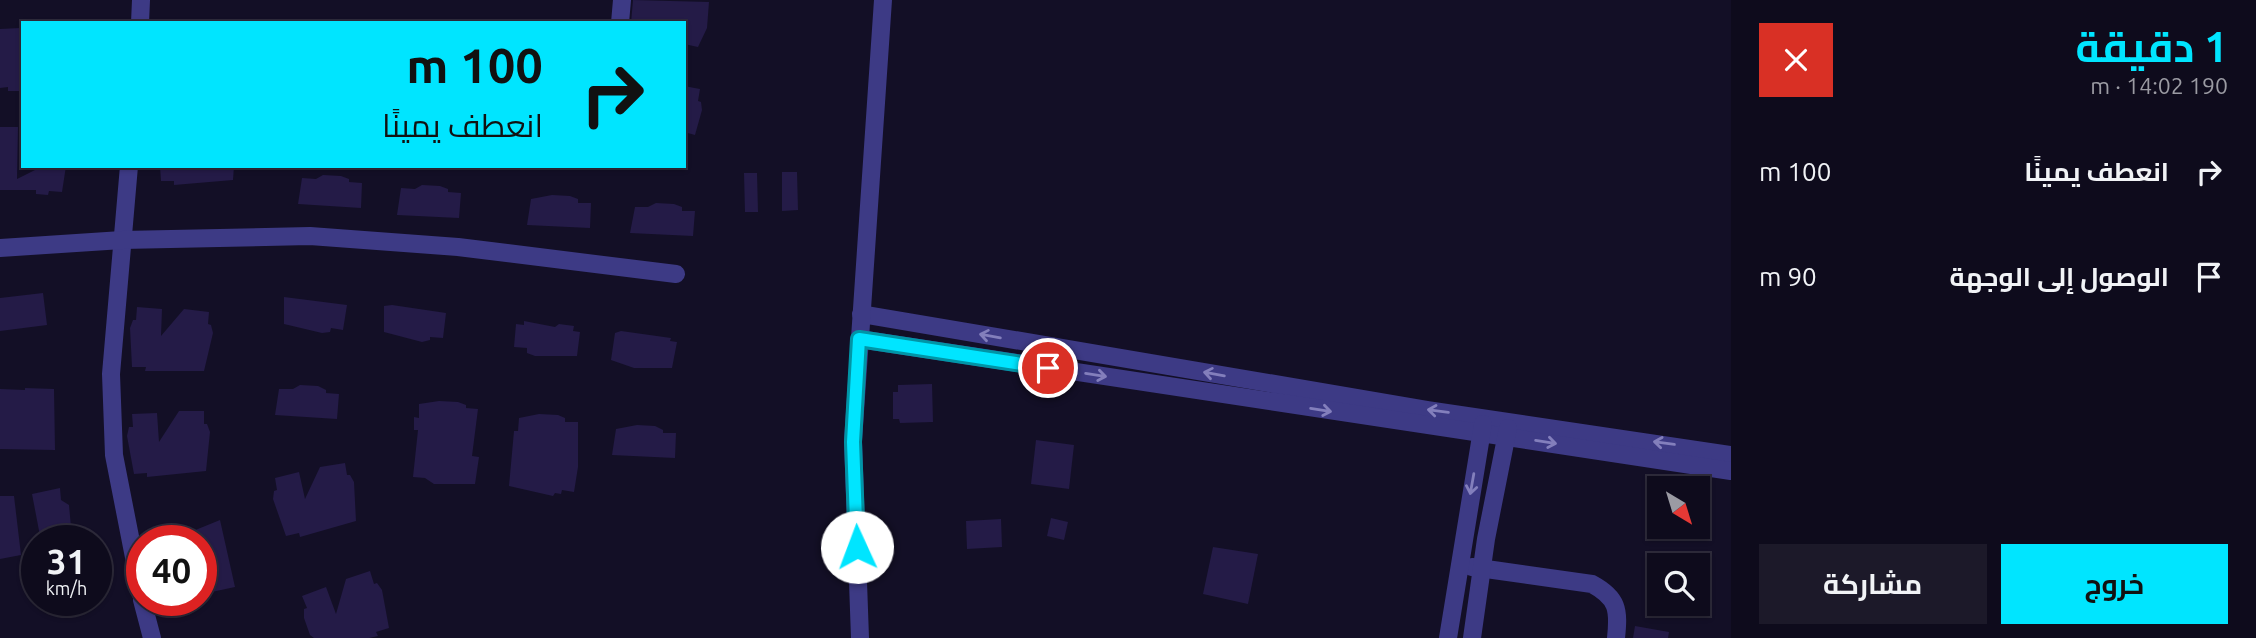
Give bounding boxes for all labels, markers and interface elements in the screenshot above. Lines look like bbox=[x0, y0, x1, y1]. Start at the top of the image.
button: close bbox=[1759, 23, 1833, 97]
text: 1 دقيقة bbox=[2076, 23, 2228, 70]
text: 100 m bbox=[406, 37, 543, 92]
icon: right bbox=[567, 49, 658, 140]
text: 190 m · 14:02 bbox=[2090, 73, 2228, 98]
text: انعطف يمينًا bbox=[382, 107, 543, 143]
icon: right bbox=[2190, 153, 2228, 191]
text: 100 m bbox=[1759, 157, 1831, 186]
text: انعطف يمينًا bbox=[2024, 157, 2169, 186]
icon: arrive bbox=[2190, 258, 2228, 296]
text: 90 m bbox=[1759, 262, 1817, 291]
text: الوصول إلى الوجهة bbox=[1950, 262, 2169, 291]
one-way arrow bbox=[979, 329, 1002, 342]
pin bbox=[1018, 338, 1078, 398]
icon: arrive bbox=[1029, 349, 1067, 387]
one-way arrow bbox=[1203, 367, 1226, 380]
one-way arrow bbox=[1084, 369, 1107, 382]
one-way arrow bbox=[1309, 404, 1332, 417]
one-way arrow bbox=[1428, 405, 1450, 418]
one-way arrow bbox=[1534, 436, 1557, 449]
one-way arrow bbox=[1653, 436, 1676, 449]
one-way arrow bbox=[1465, 472, 1478, 495]
north arrow bbox=[1647, 476, 1710, 539]
map controls bbox=[1647, 476, 1710, 616]
position arrow bbox=[820, 510, 894, 584]
speed limit sign: 40 bbox=[126, 525, 217, 616]
text: 31 bbox=[47, 541, 86, 581]
button: مشاركة bbox=[1759, 544, 1987, 624]
button: خروج bbox=[2001, 544, 2228, 624]
button: search bbox=[1647, 553, 1710, 616]
text: km/h bbox=[46, 578, 87, 598]

